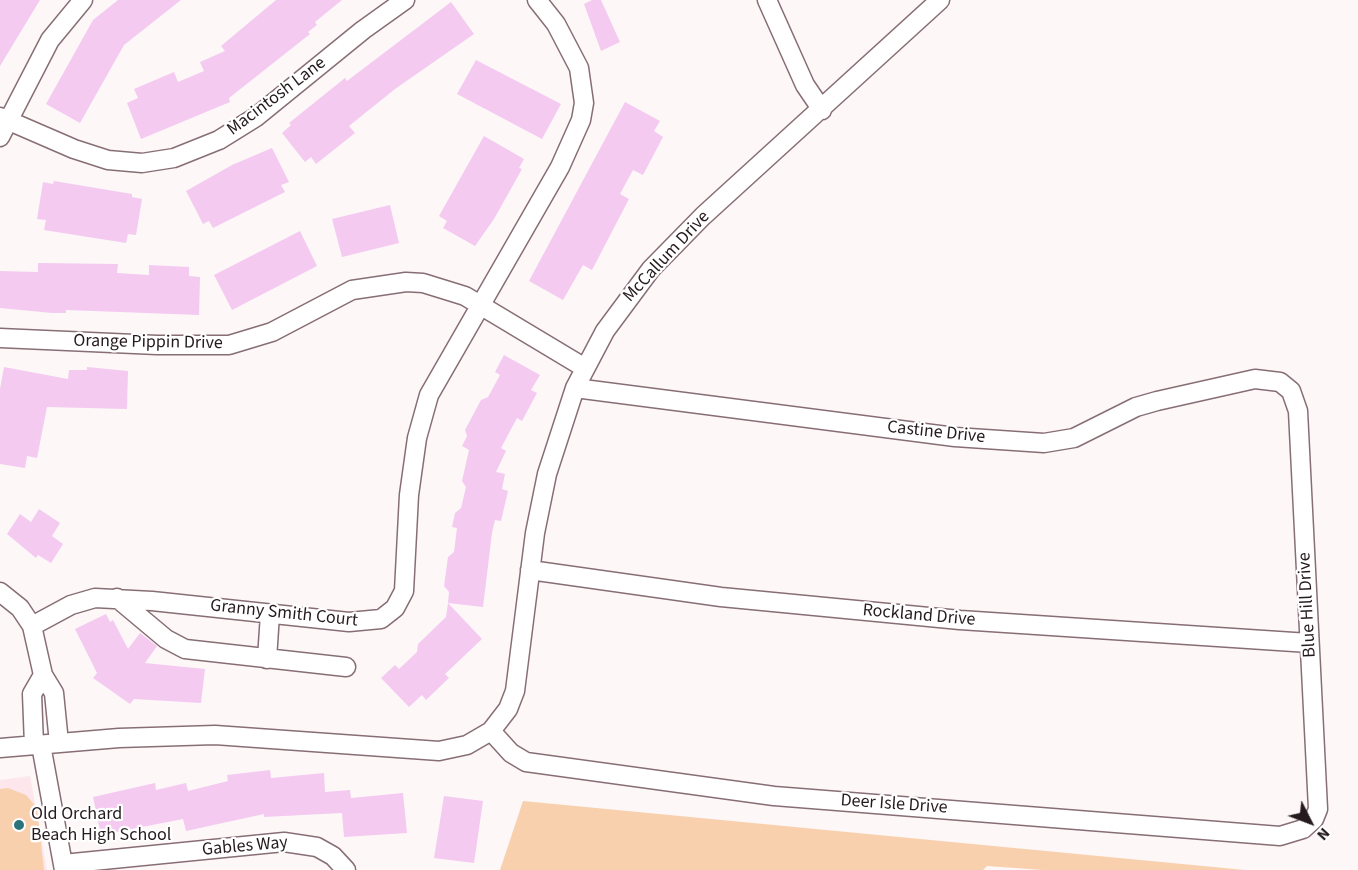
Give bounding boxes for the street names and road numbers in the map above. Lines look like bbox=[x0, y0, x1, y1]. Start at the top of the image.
street label: Macintosh Lane bbox=[223, 53, 331, 141]
street label: McCallum Drive bbox=[619, 207, 715, 307]
street label: Orange Pippin Drive bbox=[73, 331, 223, 355]
street label: Castine Drive bbox=[886, 417, 986, 449]
street label: Blue Hill Drive bbox=[1294, 552, 1322, 658]
street label: Granny Smith Court bbox=[209, 596, 359, 632]
street label: Rockland Drive bbox=[862, 600, 976, 632]
street label: Deer Isle Drive bbox=[840, 790, 948, 820]
street label: Gables Way bbox=[201, 832, 289, 862]

